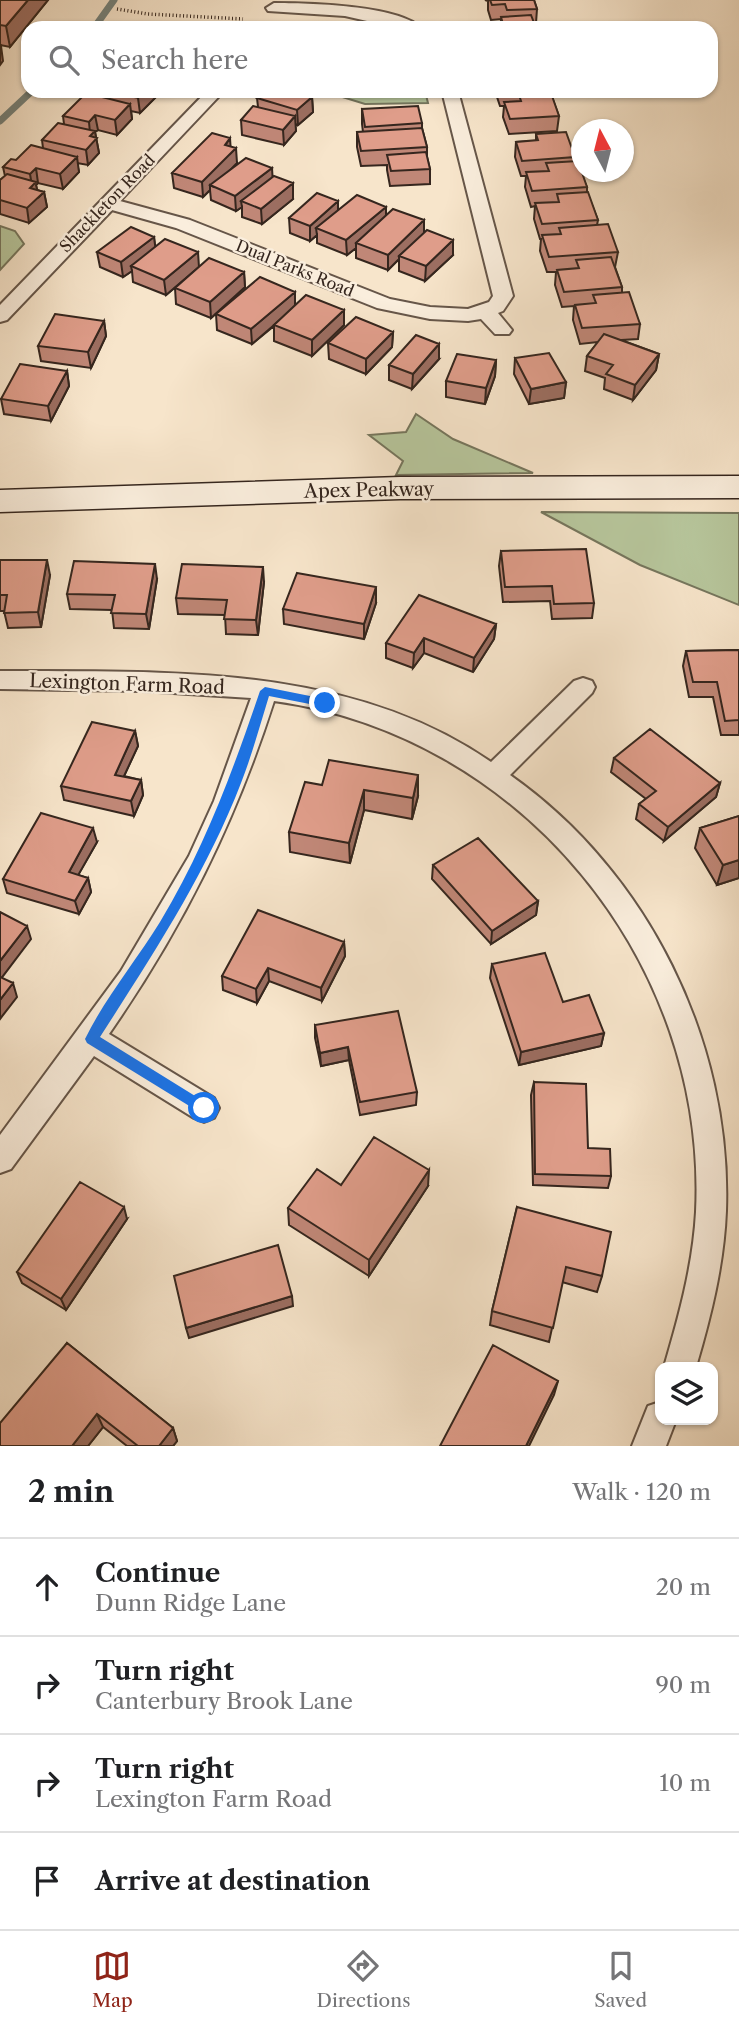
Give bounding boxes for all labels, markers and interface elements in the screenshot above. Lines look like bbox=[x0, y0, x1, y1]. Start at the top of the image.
search box bbox=[21, 21, 718, 98]
icon: search bbox=[45, 41, 83, 79]
text: Search here bbox=[101, 44, 248, 76]
north arrow bbox=[571, 119, 634, 182]
street label: Shackleton Road bbox=[55, 150, 159, 256]
street label: Dual Parks Road bbox=[233, 235, 357, 301]
street label: Apex Peakway bbox=[303, 477, 435, 503]
street label: Lexington Farm Road bbox=[29, 669, 226, 699]
route end bbox=[309, 687, 340, 718]
route start bbox=[188, 1092, 219, 1123]
map controls bbox=[655, 1362, 718, 1425]
button: layers bbox=[655, 1362, 718, 1425]
text: 2 min bbox=[28, 1473, 114, 1510]
text: Walk · 120 m bbox=[572, 1478, 711, 1506]
text: Continue bbox=[95, 1557, 220, 1589]
icon: ahead bbox=[28, 1568, 66, 1606]
text: 20 m bbox=[656, 1573, 711, 1601]
text: Dunn Ridge Lane bbox=[95, 1589, 286, 1617]
text: Turn right bbox=[95, 1655, 234, 1687]
icon: right bbox=[28, 1666, 66, 1704]
text: 90 m bbox=[655, 1671, 711, 1699]
text: Canterbury Brook Lane bbox=[95, 1687, 353, 1715]
text: Turn right bbox=[95, 1753, 234, 1785]
icon: right bbox=[28, 1764, 66, 1802]
text: 10 m bbox=[659, 1769, 711, 1797]
text: Lexington Farm Road bbox=[95, 1785, 332, 1813]
icon: arrive bbox=[28, 1862, 66, 1900]
text: Arrive at destination bbox=[95, 1865, 370, 1897]
tab: Map bbox=[92, 1947, 133, 2012]
tab: Directions bbox=[317, 1947, 410, 2012]
tab: Saved bbox=[594, 1947, 647, 2012]

